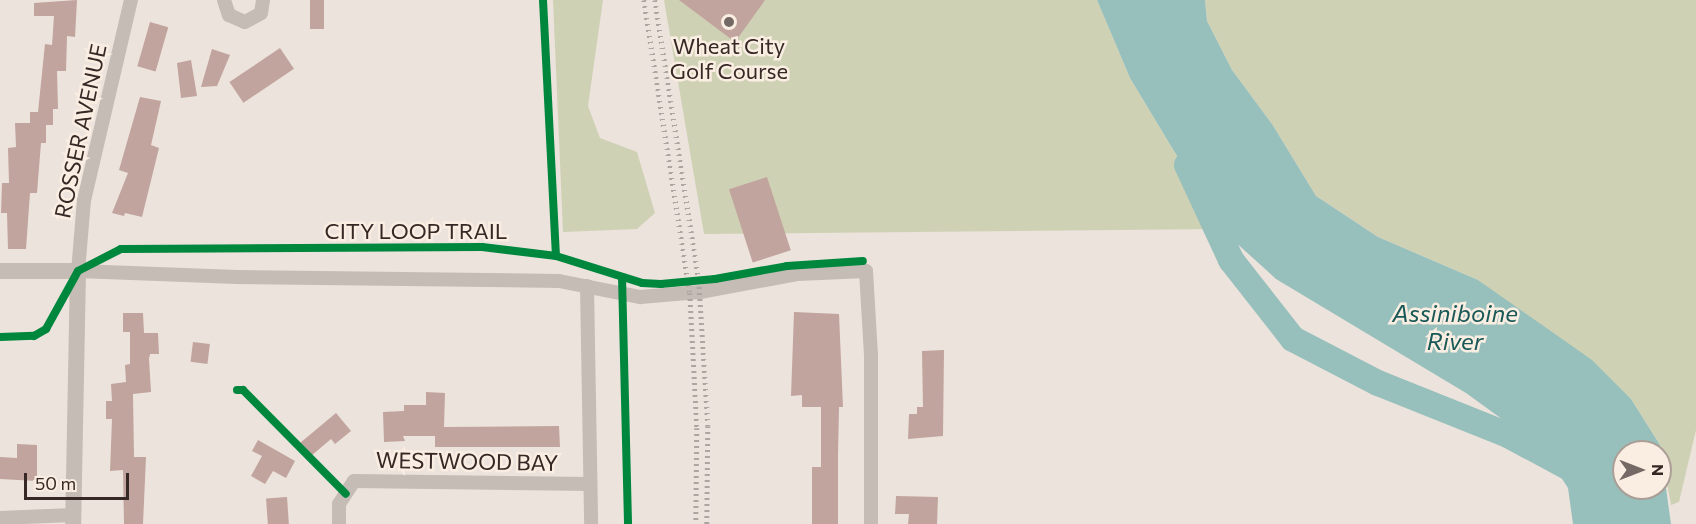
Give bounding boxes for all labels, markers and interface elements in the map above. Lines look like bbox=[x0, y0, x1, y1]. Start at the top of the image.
marker: Wheat City Golf Course bbox=[722, 15, 736, 29]
place label: Wheat City Golf Course bbox=[670, 32, 788, 84]
street label: ROSSER AVENUE bbox=[49, 41, 111, 221]
street label: CITY LOOP TRAIL bbox=[325, 218, 507, 244]
water label: Assiniboine River bbox=[1392, 299, 1518, 355]
north arrow bbox=[1612, 440, 1672, 500]
street label: WESTWOOD BAY bbox=[376, 446, 558, 476]
scale bar bbox=[27, 461, 132, 499]
text: N bbox=[1649, 464, 1668, 476]
text: 50 m bbox=[35, 472, 76, 494]

